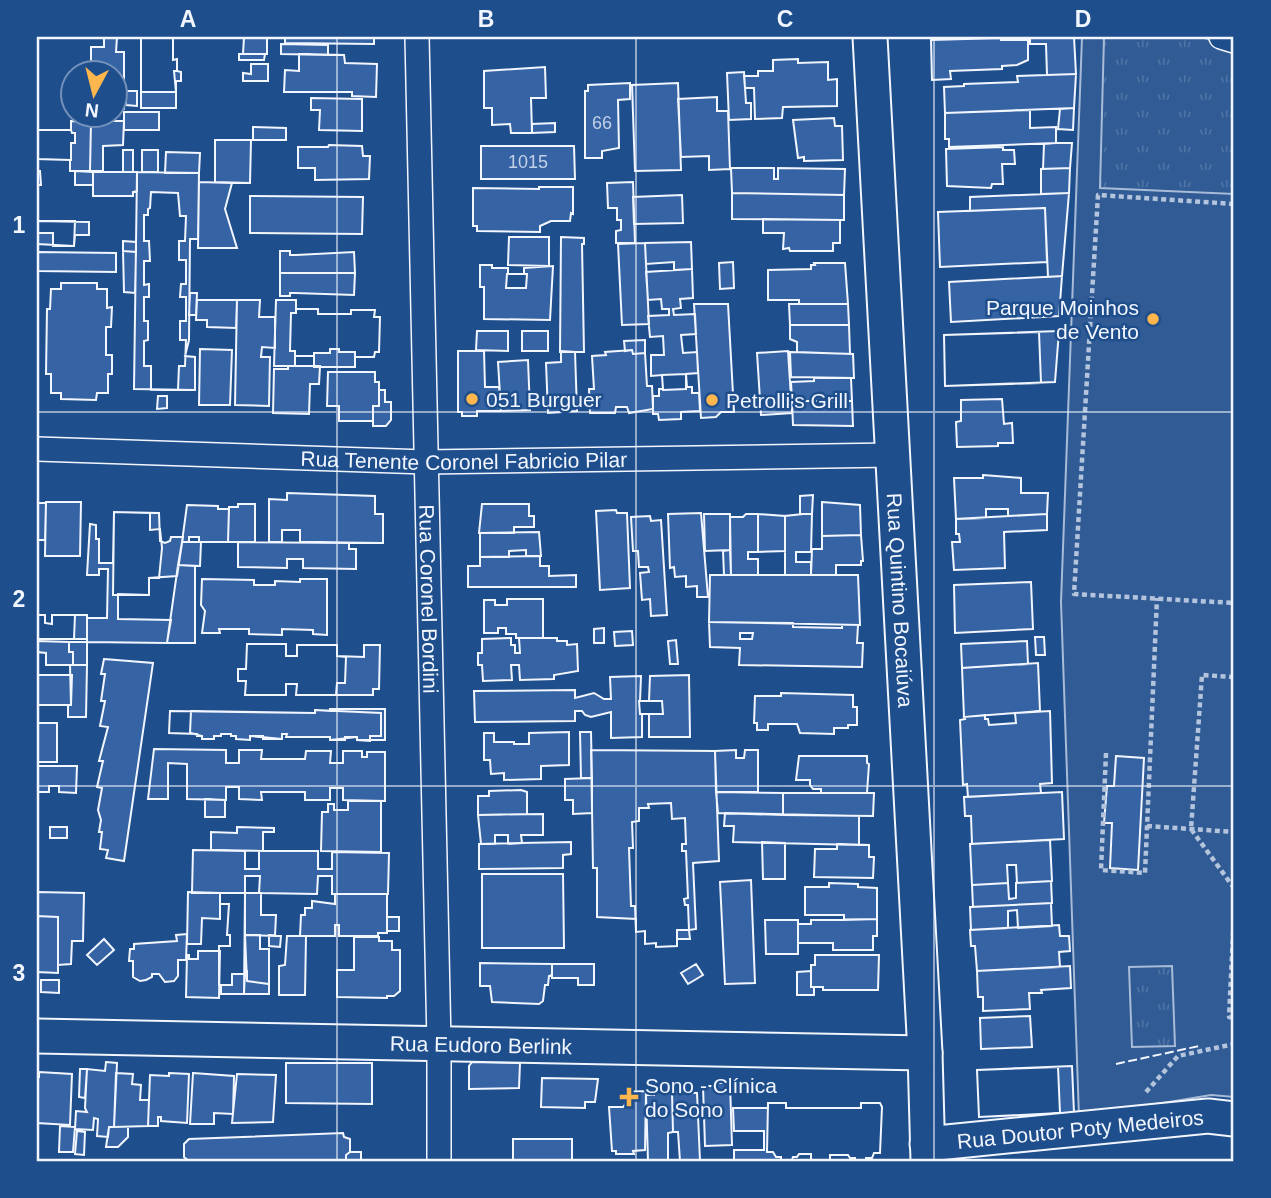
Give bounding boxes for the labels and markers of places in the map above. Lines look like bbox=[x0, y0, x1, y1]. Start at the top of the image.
place label: Parque Moinhos de Vento bbox=[986, 296, 1139, 343]
marker: Parque Moinhos de Vento bbox=[1145, 311, 1161, 327]
place label: 051 Burguer bbox=[486, 388, 602, 411]
place label: Petrolli's Grill bbox=[726, 389, 848, 412]
marker: 051 Burguer bbox=[464, 391, 480, 407]
marker: Petrolli's Grill bbox=[704, 392, 720, 408]
place label: Sono - Clínica do Sono bbox=[645, 1074, 777, 1121]
marker: Sono - Clínica do Sono bbox=[619, 1087, 639, 1107]

